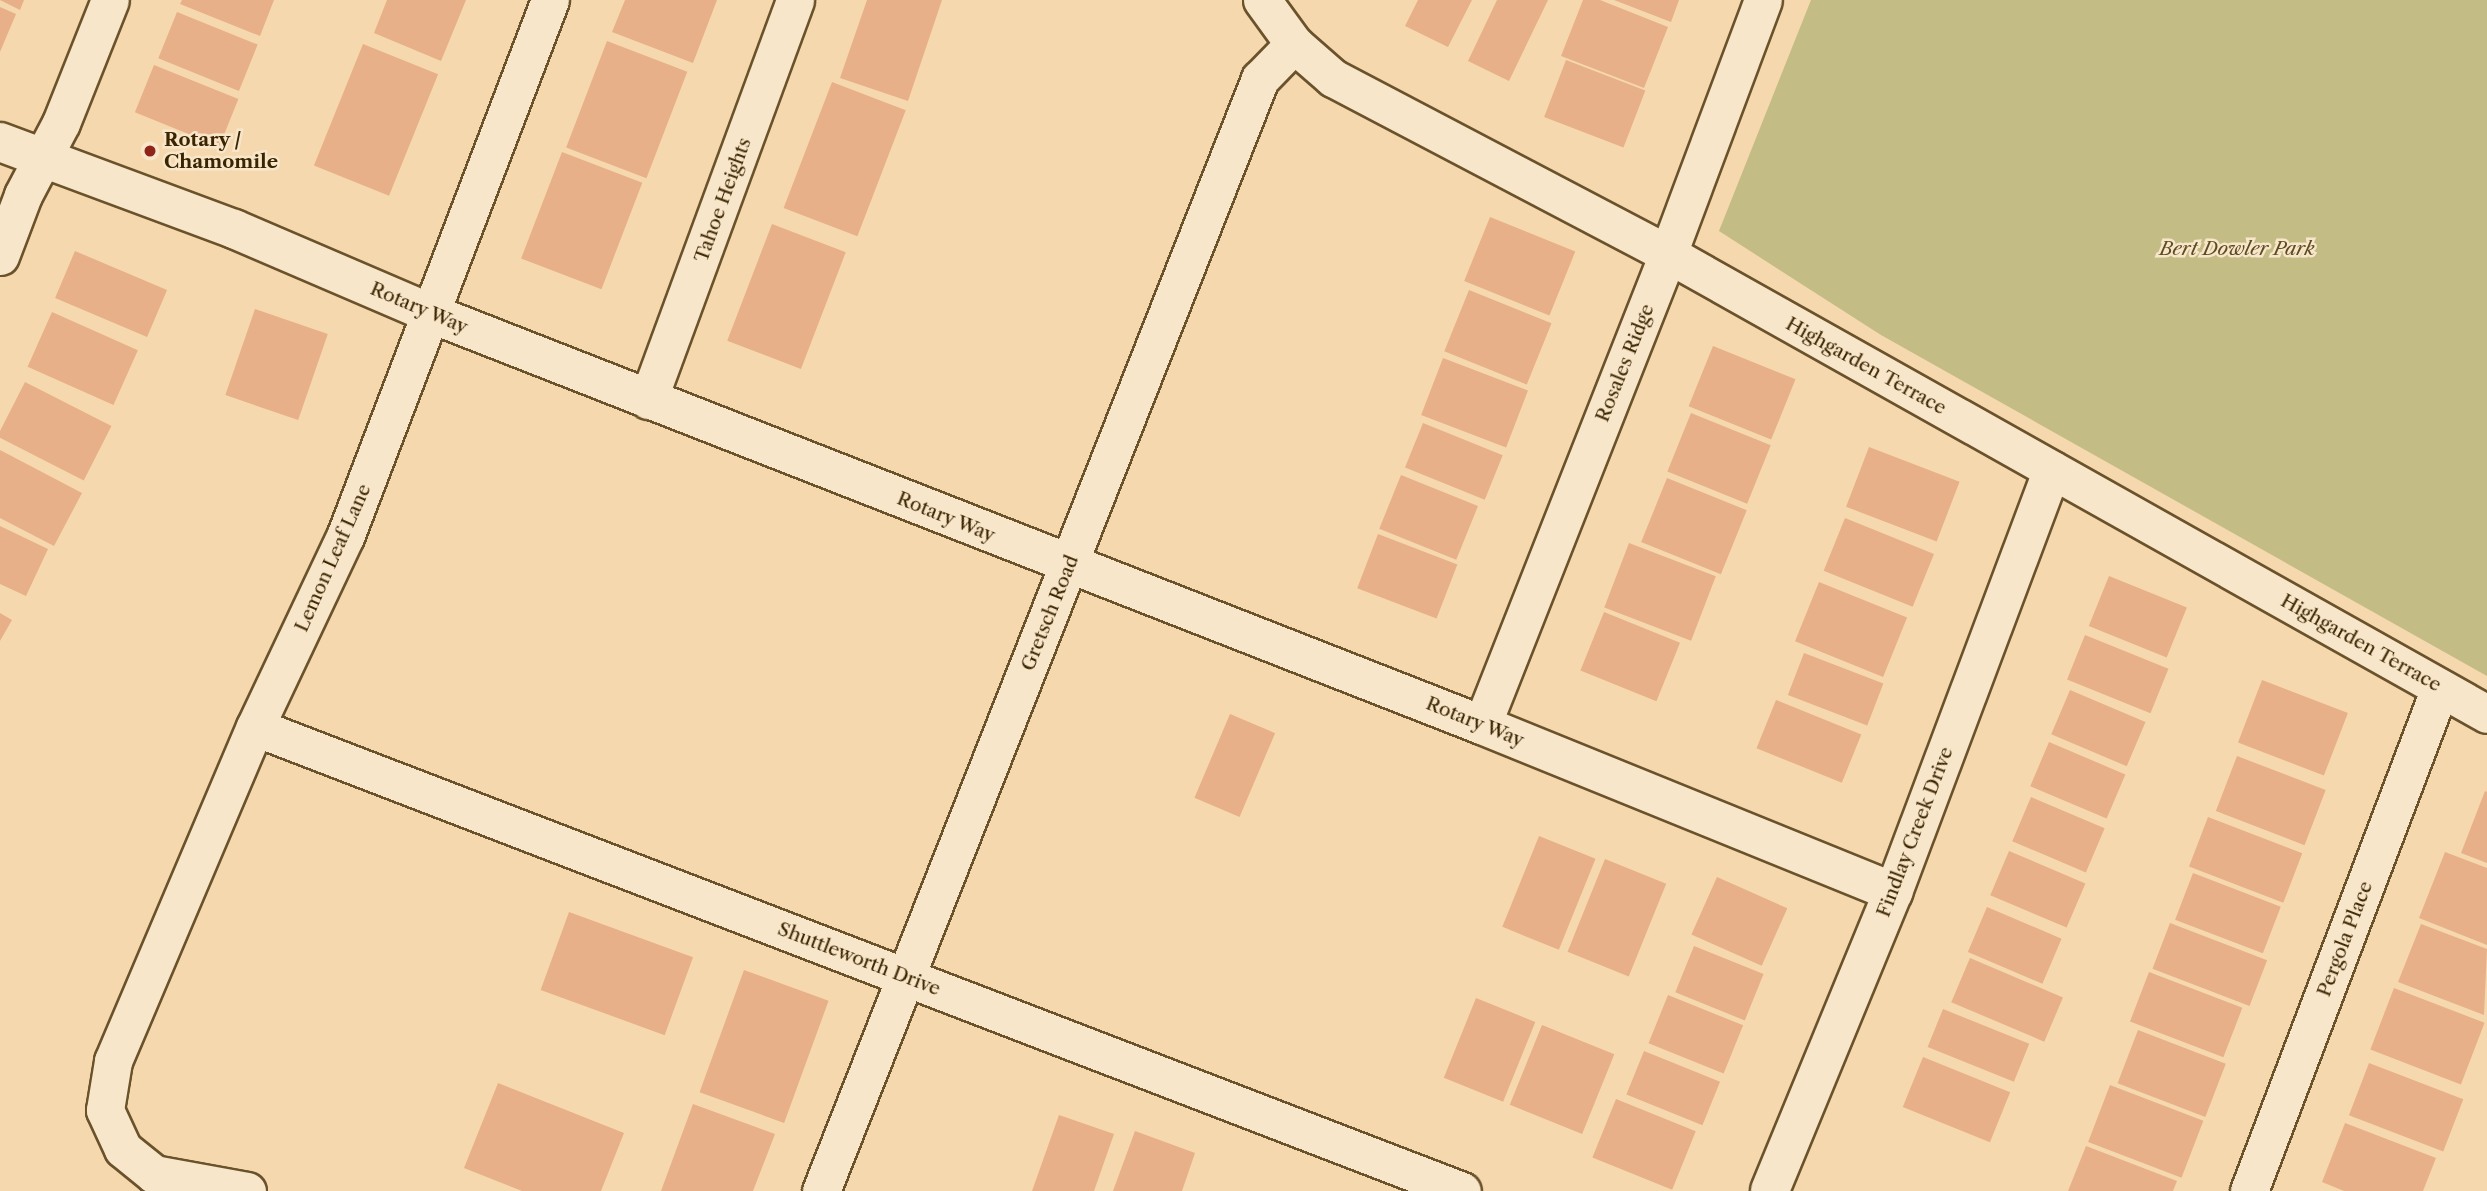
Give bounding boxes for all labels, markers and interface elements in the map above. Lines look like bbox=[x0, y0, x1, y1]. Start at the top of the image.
place label: Rotary / Chamomile bbox=[164, 129, 278, 173]
street label: Tahoe Heights bbox=[690, 135, 756, 265]
marker: Rotary / Chamomile bbox=[142, 143, 158, 159]
park label: Bert Dowler Park bbox=[2159, 238, 2315, 260]
street label: Rotary Way bbox=[366, 277, 472, 339]
street label: Rosales Ridge bbox=[1591, 301, 1659, 425]
street label: Highgarden Terrace bbox=[1782, 312, 1950, 420]
street label: Lemon Leaf Lane bbox=[290, 481, 376, 635]
street label: Rotary Way bbox=[893, 487, 999, 547]
street label: Gretsch Road bbox=[1016, 552, 1084, 674]
street label: Highgarden Terrace bbox=[2277, 589, 2445, 697]
street label: Rotary Way bbox=[1422, 692, 1528, 752]
street label: Findlay Creek Drive bbox=[1872, 743, 1958, 921]
street label: Pergola Place bbox=[2313, 878, 2377, 1000]
street label: Shuttleworth Drive bbox=[774, 917, 944, 1001]

